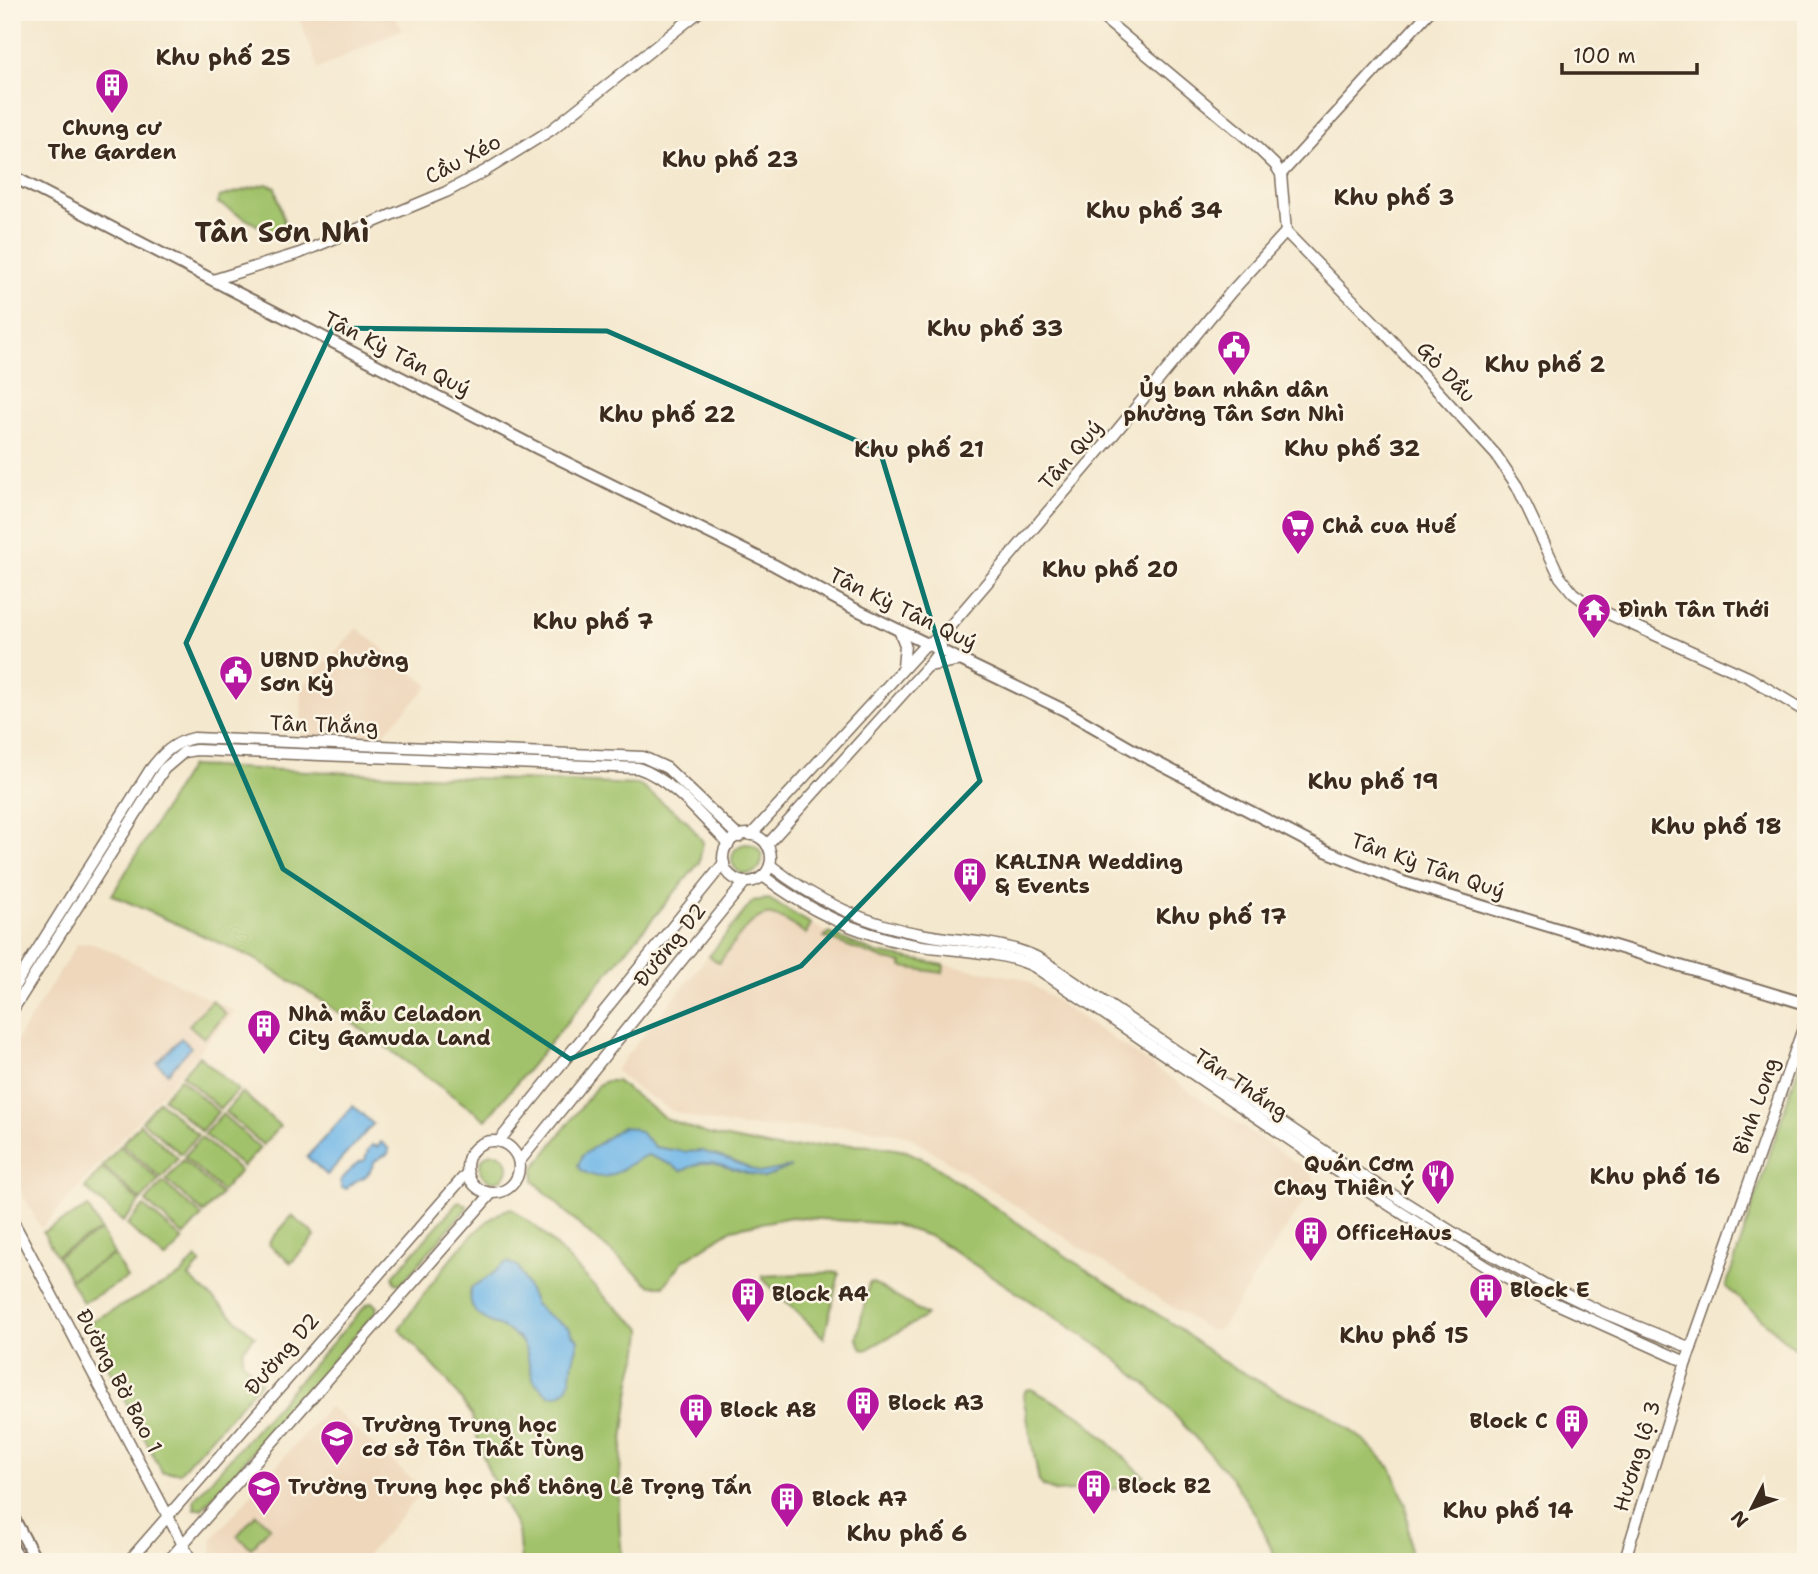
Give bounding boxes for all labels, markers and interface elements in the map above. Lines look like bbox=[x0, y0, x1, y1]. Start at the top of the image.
scale bar bbox=[1562, 32, 1697, 76]
district label: Khu phố 25 bbox=[155, 42, 291, 72]
text: 100 m bbox=[1573, 42, 1636, 70]
building icon: Chung cư The Garden bbox=[93, 66, 131, 115]
place label: Chung cư The Garden bbox=[47, 114, 177, 166]
street label: Cầu Xéo bbox=[420, 127, 506, 191]
district label: Khu phố 23 bbox=[662, 144, 798, 174]
district label: Khu phố 3 bbox=[1334, 182, 1454, 212]
district label: Khu phố 34 bbox=[1086, 195, 1222, 225]
district label: Tân Sơn Nhì bbox=[195, 213, 370, 251]
street label: Tân Kỳ Tân Quý bbox=[319, 305, 475, 403]
district label: Khu phố 33 bbox=[927, 313, 1063, 343]
public building icon: Ủy ban nhân dân phường Tân Sơn Nhì bbox=[1215, 328, 1253, 377]
street label: Gò Dầu bbox=[1410, 335, 1482, 409]
district label: Khu phố 2 bbox=[1485, 349, 1605, 379]
place label: Ủy ban nhân dân phường Tân Sơn Nhì bbox=[1124, 375, 1344, 428]
district label: Khu phố 22 bbox=[599, 399, 735, 429]
street label: Tân Quý bbox=[1033, 414, 1109, 496]
district label: Khu phố 32 bbox=[1284, 433, 1420, 463]
district label: Khu phố 21 bbox=[854, 434, 984, 464]
supermarket icon: Chả cua Huế bbox=[1279, 507, 1317, 556]
place label: Chả cua Huế bbox=[1322, 512, 1457, 540]
district label: Khu phố 20 bbox=[1042, 554, 1178, 584]
street label: Tân Kỳ Tân Quý bbox=[824, 561, 982, 657]
temple icon: Đình Tân Thới bbox=[1575, 591, 1613, 640]
place label: Đình Tân Thới bbox=[1618, 596, 1770, 624]
district label: Khu phố 7 bbox=[533, 606, 653, 636]
place label: UBND phường Sơn Kỳ bbox=[260, 646, 409, 698]
public building icon: UBND phường Sơn Kỳ bbox=[217, 653, 255, 702]
street label: Tân Thắng bbox=[269, 709, 379, 741]
district label: Khu phố 19 bbox=[1308, 766, 1438, 796]
district label: Khu phố 18 bbox=[1650, 811, 1782, 841]
street label: Tân Kỳ Tân Quý bbox=[1347, 827, 1509, 905]
place label: KALINA Wedding & Events bbox=[995, 848, 1183, 900]
building icon: KALINA Wedding & Events bbox=[951, 855, 989, 904]
street label: Đường D2 bbox=[627, 897, 713, 993]
district label: Khu phố 17 bbox=[1155, 901, 1287, 931]
place label: Nhà mẫu Celadon City Gamuda Land bbox=[288, 1000, 491, 1052]
building icon: Nhà mẫu Celadon City Gamuda Land bbox=[245, 1007, 283, 1056]
street label: Tân Thắng bbox=[1188, 1042, 1294, 1126]
street label: Bình Long bbox=[1726, 1054, 1786, 1158]
place label: Quán Cơm Chay Thiên Ý bbox=[1273, 1150, 1414, 1202]
restaurant icon: Quán Cơm Chay Thiên Ý bbox=[1419, 1157, 1457, 1206]
district label: Khu phố 16 bbox=[1590, 1161, 1720, 1191]
building icon: OfficeHaus bbox=[1292, 1214, 1330, 1263]
place label: OfficeHaus bbox=[1336, 1219, 1452, 1247]
building icon: Block E bbox=[1467, 1271, 1505, 1320]
building icon: Block A4 bbox=[729, 1275, 767, 1324]
place label: Block E bbox=[1510, 1276, 1590, 1304]
place label: Block A4 bbox=[772, 1280, 869, 1308]
street label: Đường Bờ Bao 1 bbox=[69, 1304, 169, 1458]
street label: Đường D2 bbox=[238, 1307, 326, 1401]
district label: Khu phố 15 bbox=[1339, 1320, 1469, 1350]
building icon: Block A3 bbox=[844, 1384, 882, 1433]
place label: Block A3 bbox=[888, 1389, 984, 1417]
building icon: Block A8 bbox=[677, 1391, 715, 1440]
place label: Block A8 bbox=[720, 1396, 816, 1424]
street label: Hương lộ 3 bbox=[1607, 1397, 1667, 1515]
building icon: Block C bbox=[1553, 1402, 1591, 1451]
place label: Block C bbox=[1469, 1407, 1548, 1435]
place label: Trường Trung học cơ sở Tôn Thất Tùng bbox=[362, 1411, 584, 1463]
school or university icon: Trường Trung học cơ sở Tôn Thất Tùng bbox=[318, 1418, 356, 1467]
building icon: Block B2 bbox=[1075, 1467, 1113, 1516]
school or university icon: Trường Trung học phổ thông Lê Trọng Tấn bbox=[245, 1468, 283, 1517]
place label: Block B2 bbox=[1118, 1472, 1211, 1500]
north arrow bbox=[1716, 1472, 1786, 1542]
place label: Trường Trung học phổ thông Lê Trọng Tấn bbox=[288, 1473, 752, 1501]
building icon: Block A7 bbox=[768, 1480, 806, 1529]
place label: Block A7 bbox=[812, 1485, 908, 1513]
district label: Khu phố 14 bbox=[1443, 1495, 1573, 1525]
text: N bbox=[1725, 1505, 1754, 1533]
district label: Khu phố 6 bbox=[847, 1518, 967, 1548]

